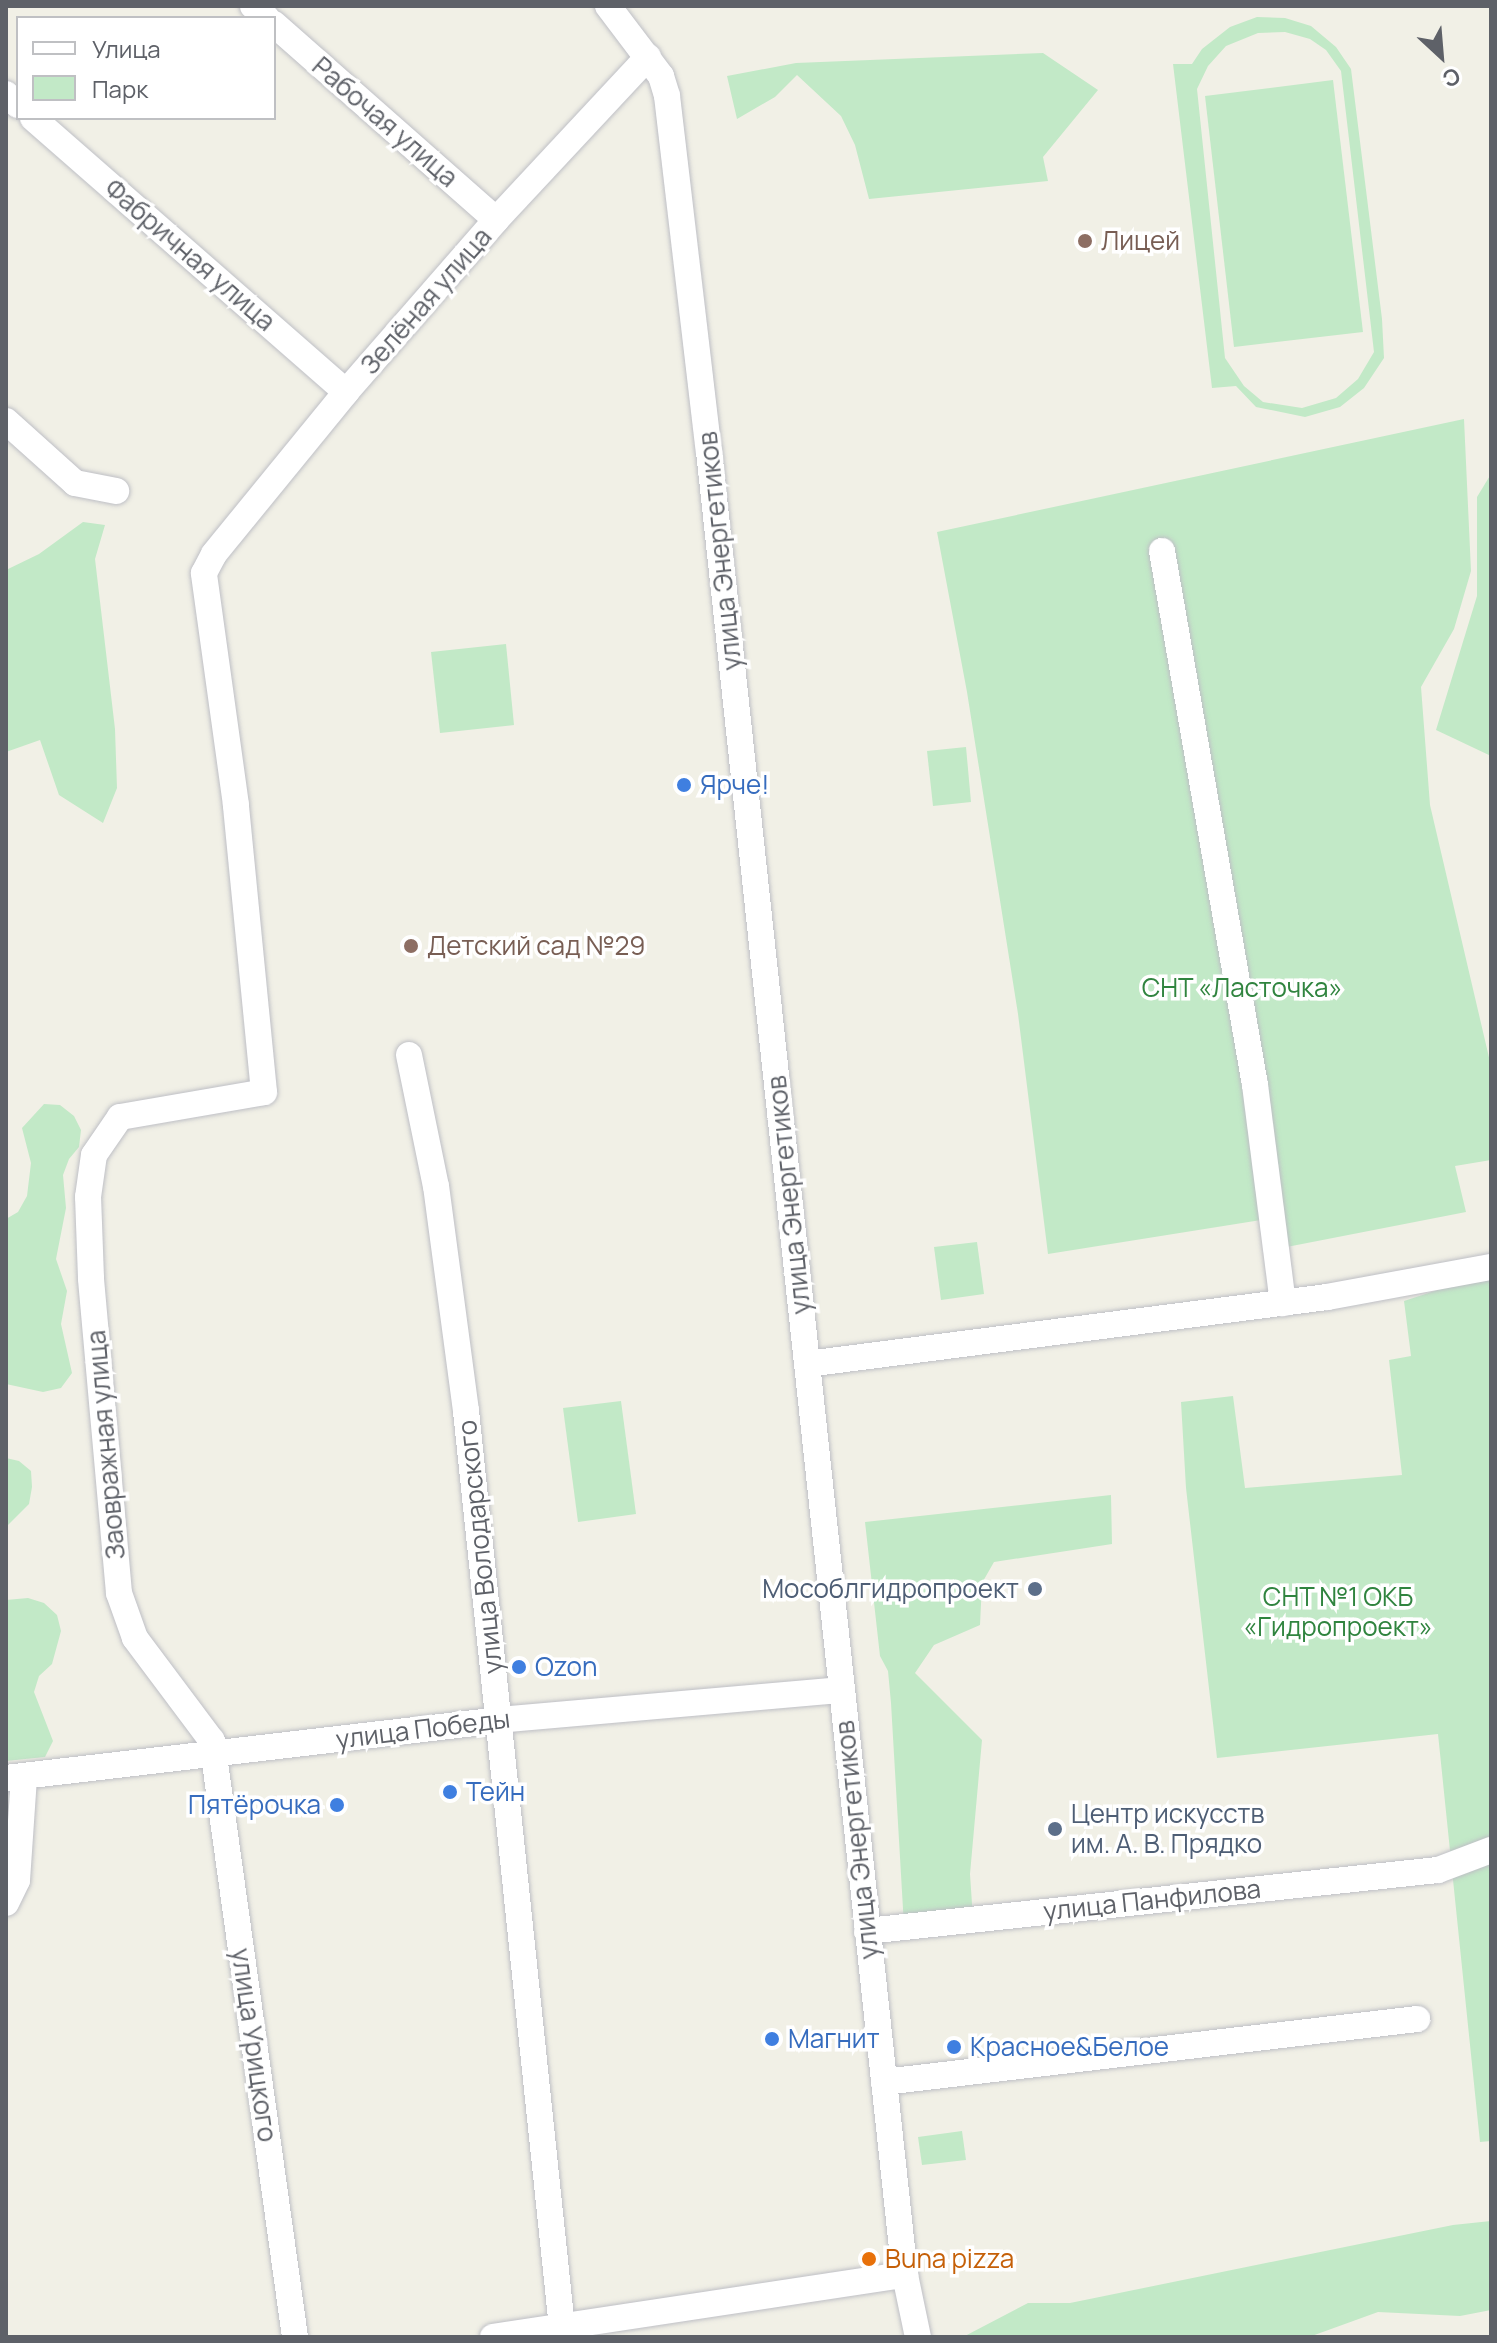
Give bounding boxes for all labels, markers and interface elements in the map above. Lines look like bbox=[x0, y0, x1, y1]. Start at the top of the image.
legend bbox=[16, 16, 276, 120]
north arrow bbox=[1401, 16, 1481, 96]
text: Улица bbox=[92, 32, 161, 65]
street label: Рабочая улица bbox=[306, 50, 464, 194]
text: С bbox=[1438, 61, 1465, 95]
text: Парк bbox=[92, 72, 148, 105]
street label: Фабричная улица bbox=[99, 173, 281, 337]
street label: Зелёная улица bbox=[354, 221, 498, 381]
place label: Лицей bbox=[1101, 225, 1180, 257]
marker: Лицей bbox=[1076, 232, 1094, 250]
street label: улица Энергетиков bbox=[692, 430, 748, 672]
place label: Ярче! bbox=[700, 769, 769, 801]
marker: Ярче! bbox=[675, 776, 693, 794]
place label: Детский сад №29 bbox=[427, 930, 645, 962]
marker: Детский сад №29 bbox=[402, 937, 420, 955]
park label: СНТ «Ласточка» bbox=[1141, 972, 1343, 1004]
street label: улица Энергетиков bbox=[761, 1074, 817, 1316]
street label: Заовражная улица bbox=[80, 1329, 132, 1561]
street label: улица Володарского bbox=[451, 1418, 509, 1676]
place label: Мособлгидропроект bbox=[762, 1573, 1019, 1605]
marker: Мособлгидропроект bbox=[1026, 1580, 1044, 1598]
park label: СНТ №1 ОКБ «Гидропроект» bbox=[1243, 1581, 1433, 1642]
place label: Ozon bbox=[535, 1651, 597, 1683]
marker: Ozon bbox=[510, 1658, 528, 1676]
street label: улица Победы bbox=[334, 1703, 512, 1755]
street label: улица Энергетиков bbox=[829, 1719, 885, 1961]
place label: Тейн bbox=[466, 1776, 525, 1808]
marker: Тейн bbox=[441, 1783, 459, 1801]
place label: Пятёрочка bbox=[188, 1789, 321, 1821]
marker: Пятёрочка bbox=[328, 1796, 346, 1814]
place label: Центр искусств им. А. В. Прядко bbox=[1071, 1798, 1264, 1860]
marker: Центр искусств им. А. В. Прядко bbox=[1046, 1820, 1064, 1838]
street label: улица Панфилова bbox=[1042, 1873, 1262, 1927]
street label: улица Урицкого bbox=[225, 1946, 283, 2144]
place label: Магнит bbox=[788, 2023, 880, 2055]
marker: Магнит bbox=[763, 2030, 781, 2048]
place label: Красное&Белое bbox=[970, 2031, 1169, 2063]
marker: Красное&Белое bbox=[945, 2038, 963, 2056]
place label: Buna pizza bbox=[885, 2243, 1014, 2275]
marker: Buna pizza bbox=[860, 2250, 878, 2268]

